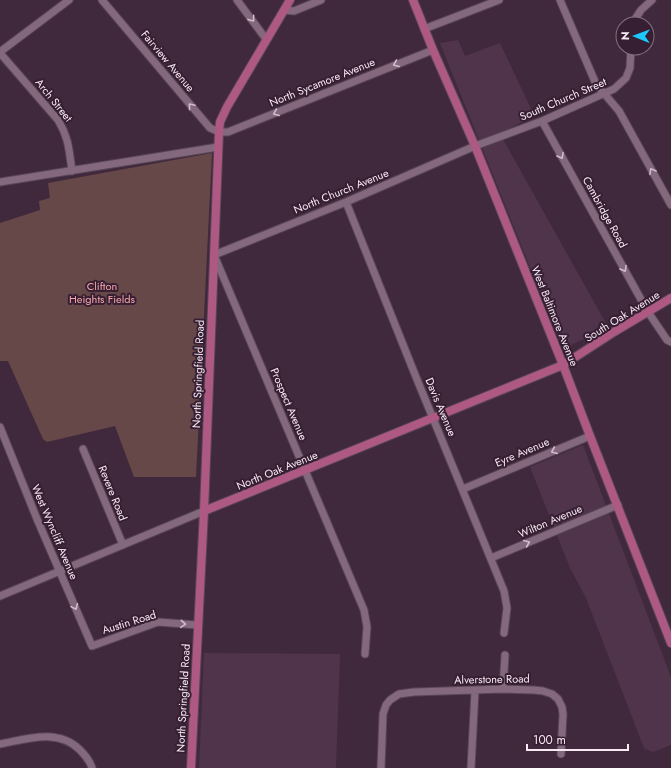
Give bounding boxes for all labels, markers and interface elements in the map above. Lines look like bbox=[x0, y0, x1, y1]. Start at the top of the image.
one-way arrow bbox=[247, 15, 254, 22]
north arrow bbox=[615, 16, 655, 56]
street label: Fairview Avenue bbox=[138, 27, 199, 95]
text: N bbox=[617, 31, 633, 40]
street label: North Sycamore Avenue bbox=[267, 53, 378, 111]
one-way arrow bbox=[393, 60, 400, 68]
street label: South Church Street bbox=[517, 73, 609, 124]
street label: Arch Street bbox=[32, 75, 77, 125]
one-way arrow bbox=[188, 103, 195, 110]
one-way arrow bbox=[272, 108, 279, 116]
one-way arrow bbox=[556, 151, 564, 159]
street label: North Church Avenue bbox=[291, 164, 391, 217]
one-way arrow bbox=[650, 168, 657, 175]
street label: Cambridge Road bbox=[579, 173, 631, 251]
street label: West Baltimore Avenue bbox=[528, 263, 583, 369]
one-way arrow bbox=[620, 265, 627, 272]
park label: Clifton Heights Fields bbox=[69, 278, 136, 307]
street label: South Oak Avenue bbox=[581, 286, 663, 346]
street label: North Springfield Road bbox=[188, 320, 208, 428]
street label: Prospect Avenue bbox=[267, 365, 312, 443]
street label: Davis Avenue bbox=[421, 375, 461, 439]
street label: Eyre Avenue bbox=[492, 433, 552, 471]
street label: North Oak Avenue bbox=[234, 446, 320, 494]
one-way arrow bbox=[550, 447, 557, 455]
street label: Revere Road bbox=[95, 463, 131, 523]
street label: West Wyncliff Avenue bbox=[28, 482, 82, 582]
street label: Wilton Avenue bbox=[515, 500, 585, 542]
one-way arrow bbox=[524, 539, 531, 547]
one-way arrow bbox=[70, 603, 78, 611]
street label: Austin Road bbox=[100, 606, 158, 638]
one-way arrow bbox=[180, 620, 186, 629]
street label: North Springfield Road bbox=[172, 643, 194, 753]
street label: Alverstone Road bbox=[454, 670, 530, 688]
scale bar bbox=[527, 726, 628, 752]
text: 100 m bbox=[533, 731, 566, 749]

